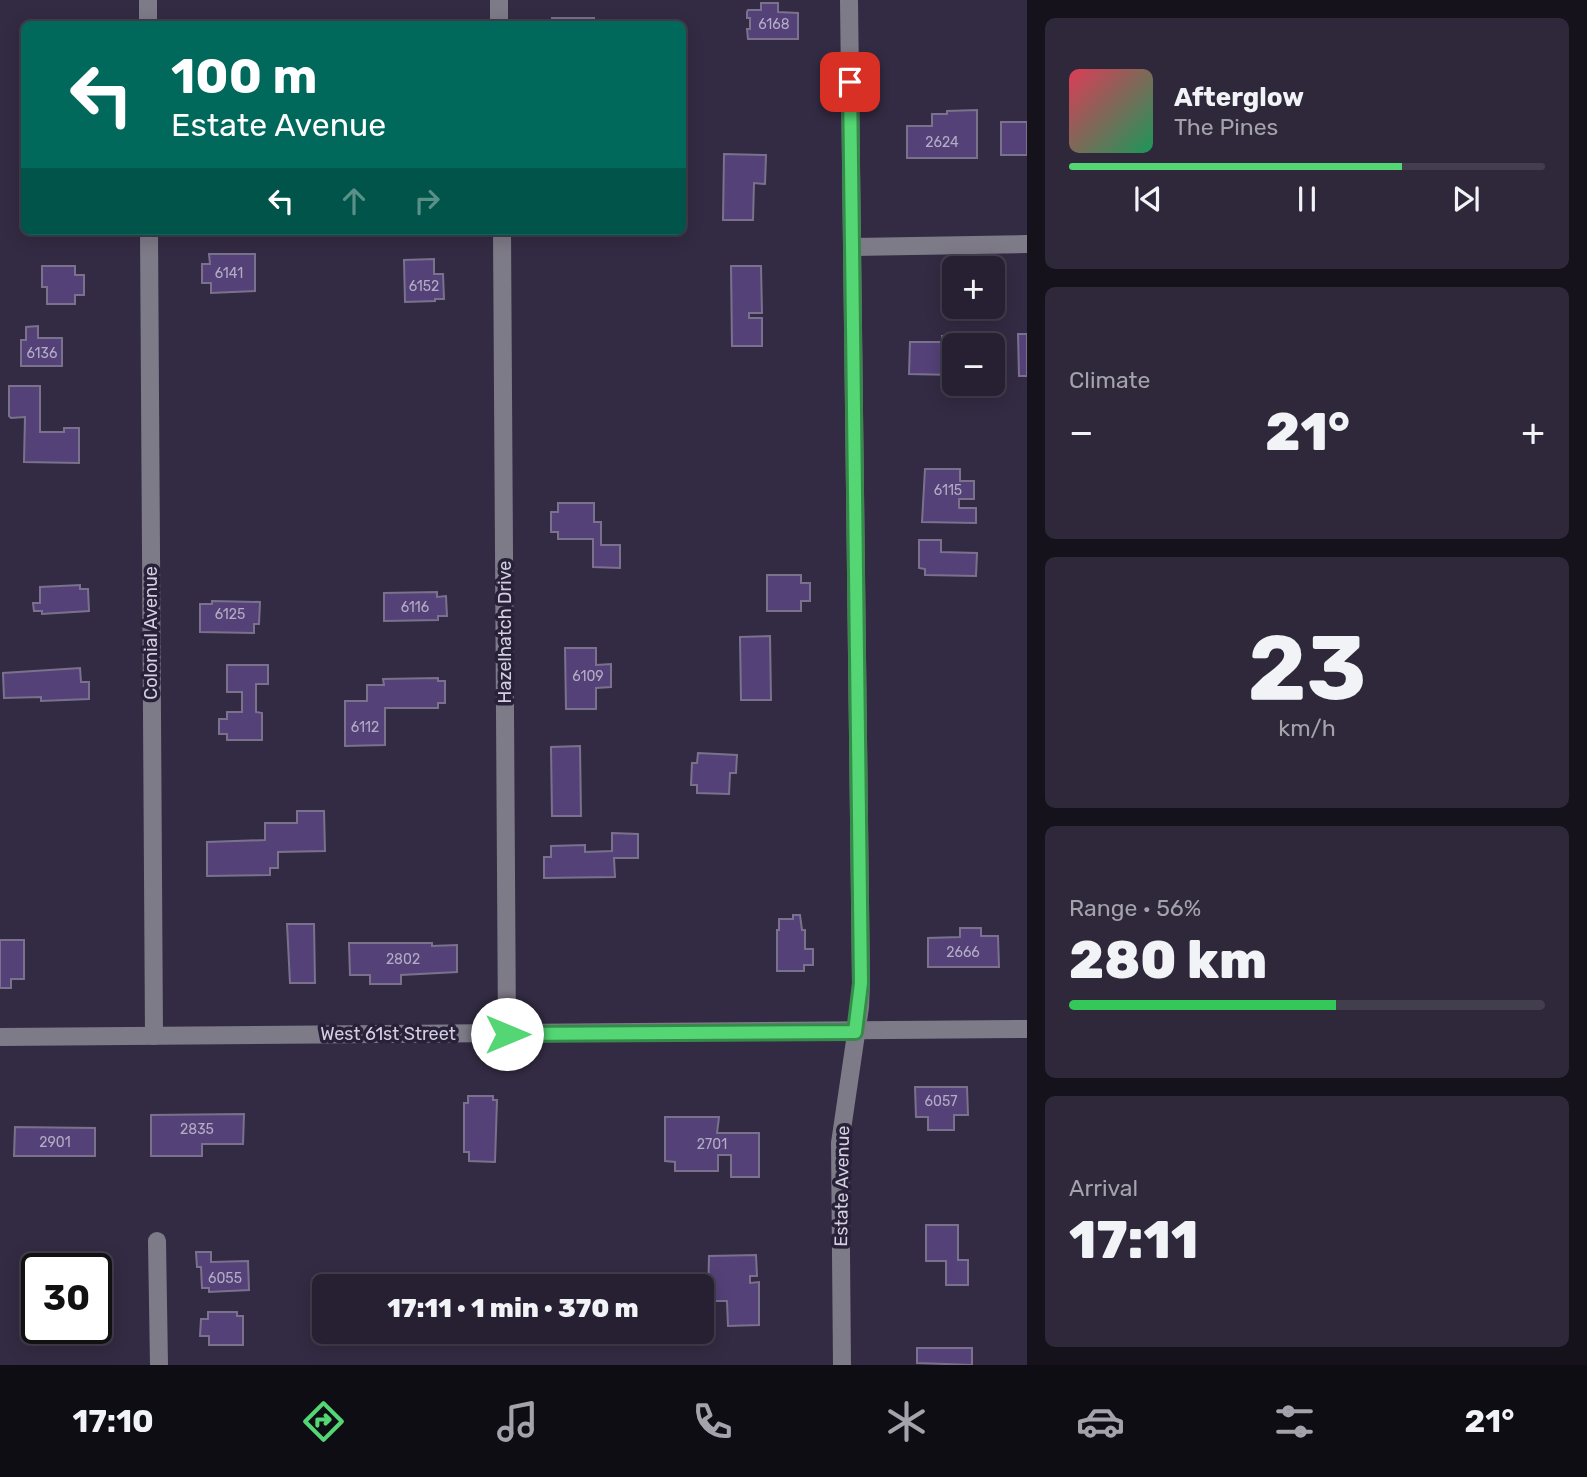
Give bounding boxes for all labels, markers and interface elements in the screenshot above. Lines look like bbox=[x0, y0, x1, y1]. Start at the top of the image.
house number: 6168 bbox=[758, 16, 790, 33]
text: 100 m bbox=[171, 47, 317, 105]
icon: left bbox=[56, 49, 147, 140]
pin bbox=[820, 52, 880, 112]
icon: arrive bbox=[831, 63, 869, 101]
text: Afterglow bbox=[1174, 82, 1304, 113]
text: Estate Avenue bbox=[171, 106, 386, 144]
text: The Pines bbox=[1174, 113, 1278, 141]
house number: 2624 bbox=[925, 134, 959, 151]
icon: previous bbox=[1129, 180, 1167, 218]
icon: pause bbox=[1288, 180, 1326, 218]
icon: next bbox=[1447, 180, 1485, 218]
icon: left bbox=[262, 182, 300, 220]
icon: ahead bbox=[335, 182, 373, 220]
icon: right bbox=[408, 182, 446, 220]
map controls bbox=[942, 256, 1005, 396]
button: + bbox=[942, 256, 1005, 319]
house number: 6141 bbox=[215, 265, 243, 282]
house number: 6152 bbox=[409, 278, 439, 295]
button: − bbox=[942, 333, 1005, 396]
house number: 6136 bbox=[27, 345, 57, 362]
text: Climate bbox=[1069, 366, 1150, 394]
text: 21° bbox=[1265, 401, 1350, 463]
text: − bbox=[1069, 409, 1094, 455]
text: + bbox=[1521, 409, 1545, 455]
house number: 6115 bbox=[934, 482, 962, 499]
street label: Hazelhatch Drive bbox=[494, 561, 516, 703]
street label: Colonial Avenue bbox=[140, 566, 162, 700]
house number: 6116 bbox=[401, 599, 429, 616]
house number: 6125 bbox=[215, 606, 245, 623]
text: 23 bbox=[1247, 614, 1367, 722]
house number: 6109 bbox=[572, 668, 604, 685]
text: km/h bbox=[1278, 714, 1336, 742]
house number: 6112 bbox=[351, 719, 379, 736]
text: Range · 56% bbox=[1069, 894, 1201, 922]
text: 280 km bbox=[1069, 929, 1267, 991]
house number: 2666 bbox=[946, 944, 980, 961]
house number: 2802 bbox=[386, 951, 420, 968]
position arrow bbox=[470, 997, 544, 1071]
street label: West 61st Street bbox=[320, 1023, 456, 1045]
house number: 6057 bbox=[925, 1093, 957, 1110]
house number: 2835 bbox=[180, 1121, 214, 1138]
street label: Estate Avenue bbox=[830, 1125, 854, 1247]
house number: 2901 bbox=[39, 1134, 71, 1151]
house number: 2701 bbox=[697, 1136, 727, 1153]
text: Arrival bbox=[1069, 1174, 1138, 1202]
text: 17:11 bbox=[1069, 1209, 1198, 1271]
speed limit sign: 30 bbox=[21, 1253, 112, 1344]
house number: 6055 bbox=[208, 1270, 242, 1287]
text: 17:11 · 1 min · 370 m bbox=[387, 1293, 639, 1324]
icon: directions bbox=[299, 1397, 348, 1446]
icon: music bbox=[493, 1397, 542, 1446]
icon: phone bbox=[688, 1397, 737, 1446]
icon: climate bbox=[882, 1397, 931, 1446]
icon: car bbox=[1076, 1397, 1125, 1446]
icon: filters bbox=[1270, 1397, 1319, 1446]
text: 17:10 bbox=[73, 1402, 154, 1440]
text: 21° bbox=[1465, 1402, 1514, 1440]

